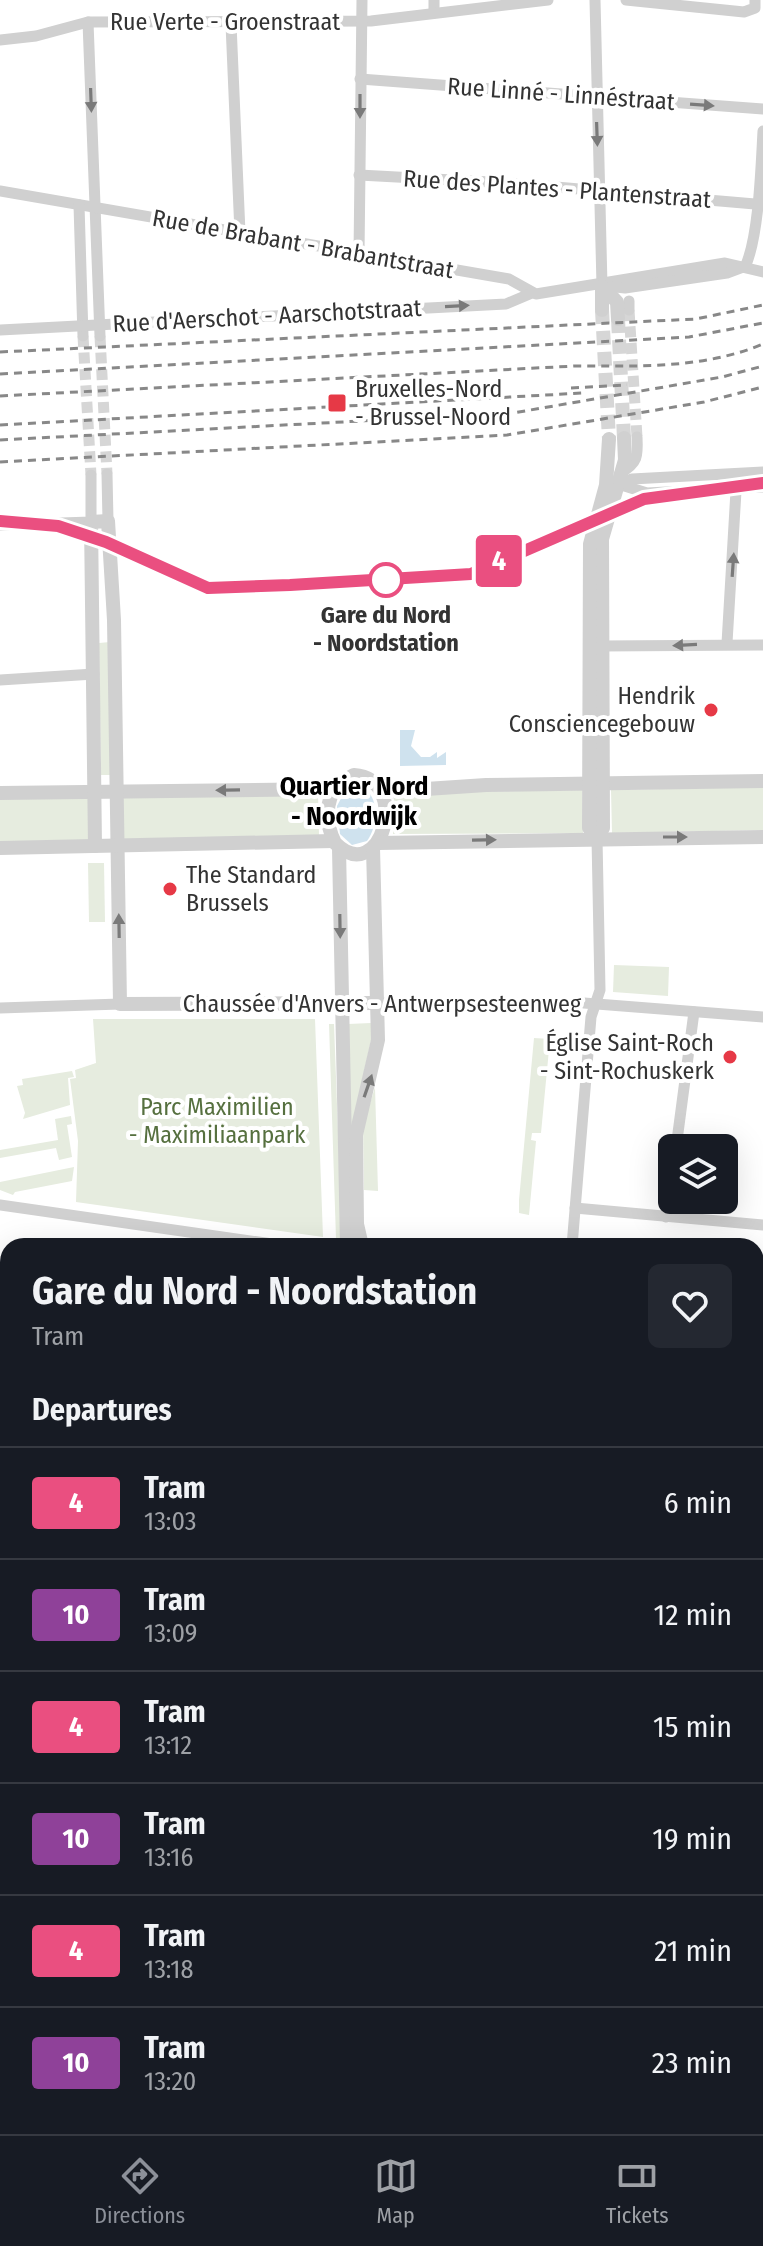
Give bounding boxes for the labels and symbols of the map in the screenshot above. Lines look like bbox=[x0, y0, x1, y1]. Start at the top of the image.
street label: Rue Verte - Groenstraat bbox=[110, 8, 340, 36]
street label: Rue Linné - Linnéstraat bbox=[446, 72, 676, 116]
one-way arrow bbox=[85, 88, 98, 113]
one-way arrow bbox=[354, 94, 366, 119]
one-way arrow bbox=[690, 99, 715, 112]
one-way arrow bbox=[591, 122, 604, 147]
street label: Rue des Plantes - Plantenstraat bbox=[402, 164, 712, 214]
street label: Rue de Brabant - Brabantstraat bbox=[150, 204, 456, 284]
street label: Rue d'Aerschot - Aarschotstraat bbox=[112, 294, 422, 338]
one-way arrow bbox=[445, 299, 470, 312]
place label: Bruxelles-Nord - Brussel-Noord bbox=[355, 375, 511, 431]
marker: Bruxelles-Nord - Brussel-Noord bbox=[326, 392, 348, 414]
line badge: 4 bbox=[473, 535, 525, 587]
one-way arrow bbox=[726, 552, 739, 577]
marker: Gare du Nord - Noordstation bbox=[369, 563, 403, 597]
place label: Gare du Nord - Noordstation bbox=[313, 601, 459, 657]
one-way arrow bbox=[672, 638, 697, 651]
place label: Hendrik Consciencegebouw bbox=[509, 682, 696, 738]
marker: Hendrik Consciencegebouw bbox=[702, 701, 720, 719]
district label: Quartier Nord - Noordwijk bbox=[280, 771, 428, 832]
one-way arrow bbox=[215, 783, 240, 796]
one-way arrow bbox=[663, 831, 688, 843]
one-way arrow bbox=[472, 834, 497, 847]
place label: The Standard Brussels bbox=[186, 861, 316, 917]
marker: The Standard Brussels bbox=[161, 880, 179, 898]
one-way arrow bbox=[112, 913, 125, 938]
one-way arrow bbox=[334, 914, 346, 939]
street label: Chaussée d'Anvers - Antwerpsesteenweg bbox=[183, 990, 582, 1018]
place label: Église Saint-Roch - Sint-Rochuskerk bbox=[540, 1028, 715, 1085]
marker: Église Saint-Roch - Sint-Rochuskerk bbox=[721, 1048, 739, 1066]
one-way arrow bbox=[362, 1074, 374, 1098]
park label: Parc Maximilien - Maximiliaanpark bbox=[129, 1093, 306, 1149]

